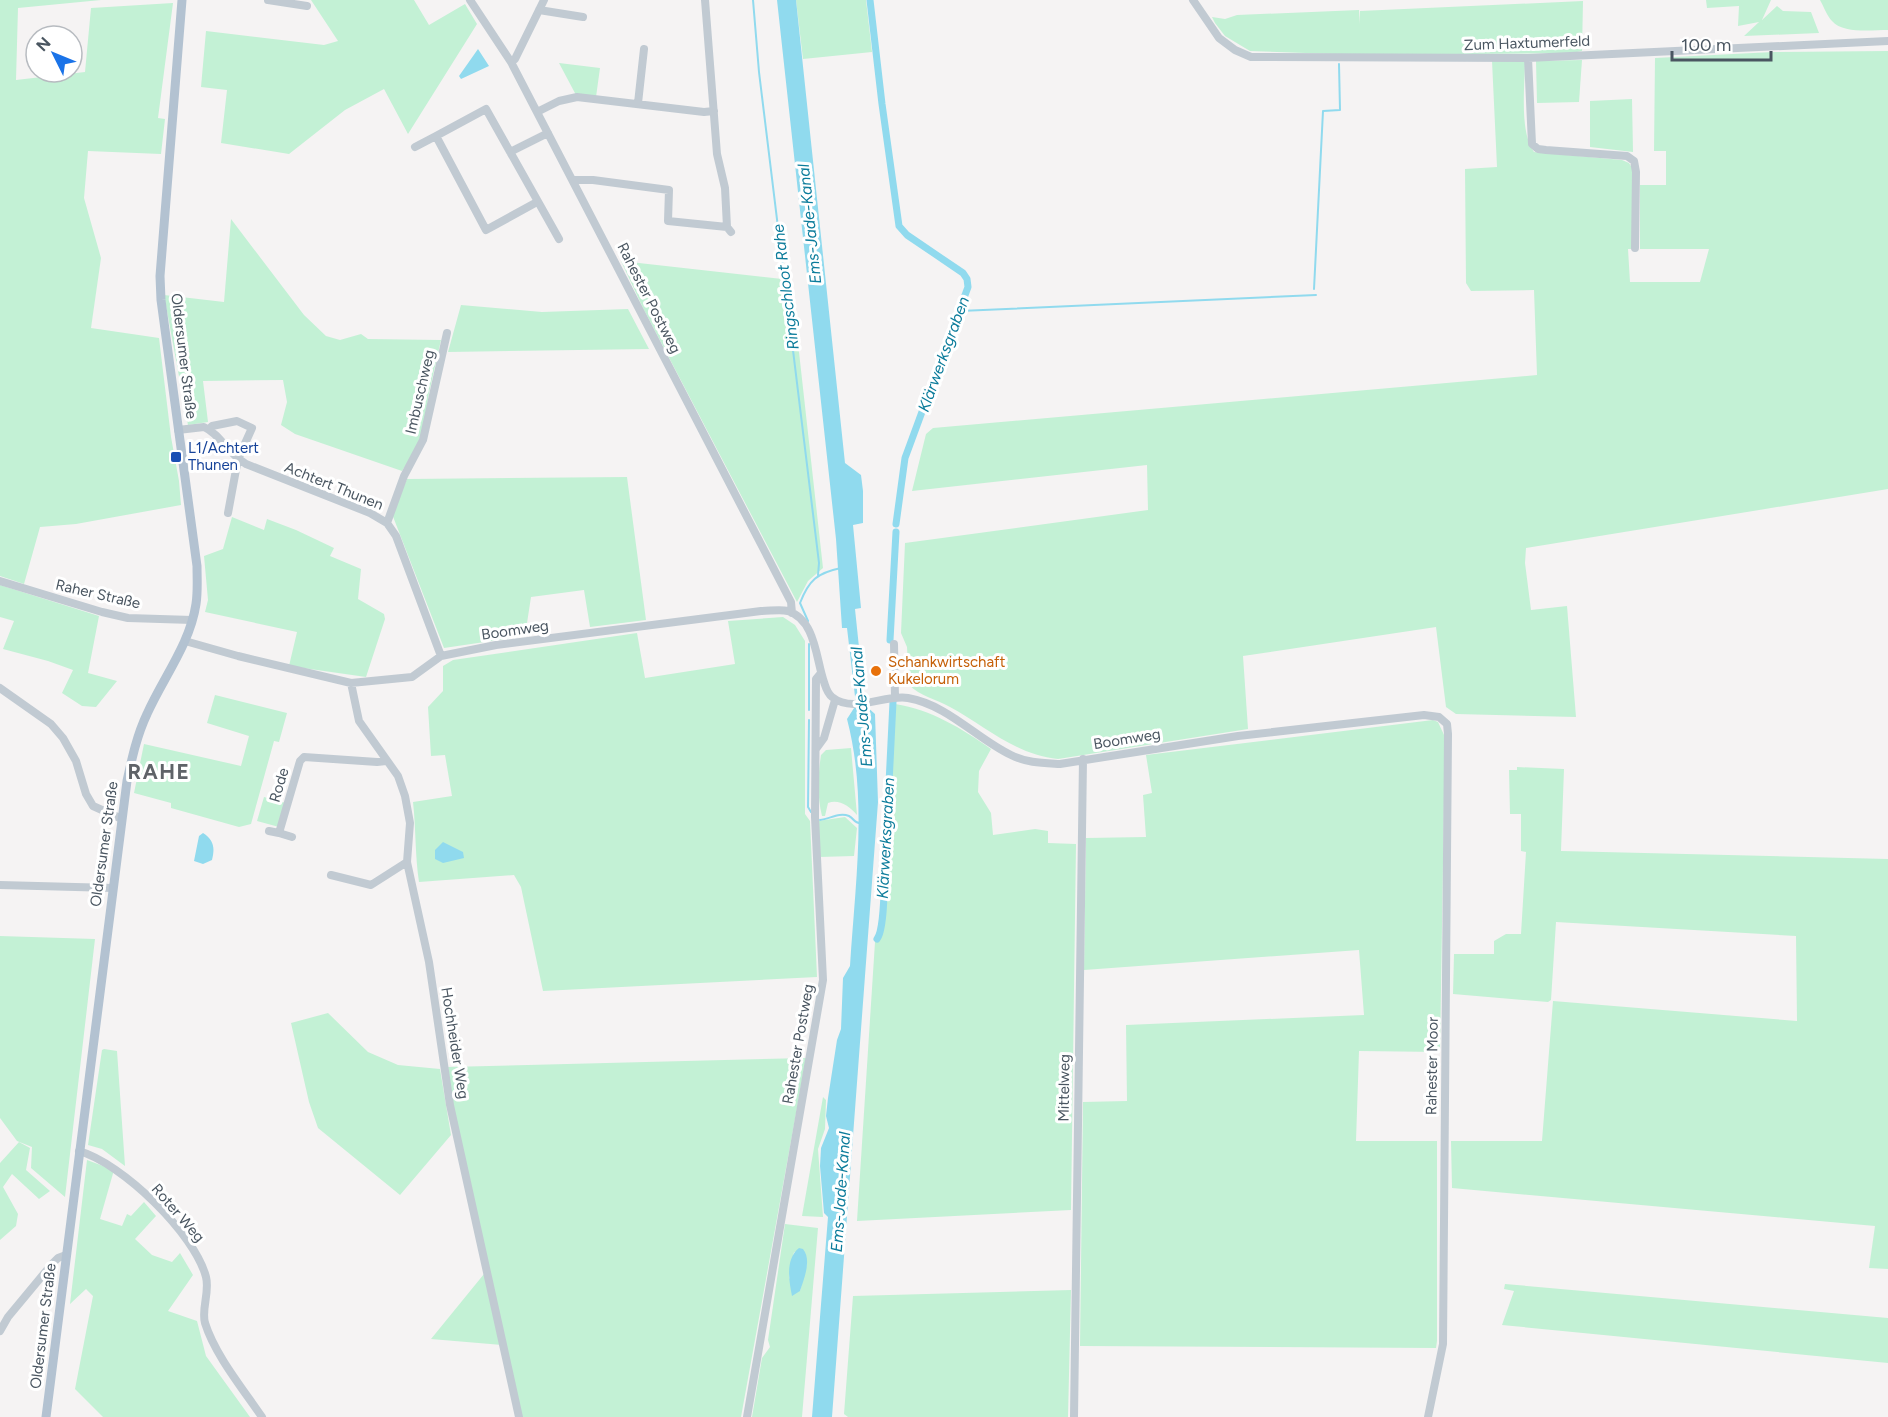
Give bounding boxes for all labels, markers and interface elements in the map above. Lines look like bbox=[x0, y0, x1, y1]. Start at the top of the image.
north arrow bbox=[24, 24, 84, 84]
scale bar bbox=[1672, 24, 1771, 62]
street label: Zum Haxtumerfeld bbox=[1464, 32, 1590, 54]
text: N bbox=[32, 33, 55, 55]
text: 100 m bbox=[1681, 34, 1731, 56]
water label: Ems-Jade-Kanal bbox=[794, 163, 825, 285]
water label: Ringschloot Rahe bbox=[768, 223, 803, 351]
street label: Rahester Postweg bbox=[613, 240, 685, 356]
street label: Oldersumer Straße bbox=[167, 292, 201, 420]
water label: Klärwerksgraben bbox=[914, 294, 973, 414]
street label: Imbuschweg bbox=[402, 348, 438, 436]
place label: L1/Achtert Thunen bbox=[188, 439, 259, 474]
marker: L1/Achtert Thunen bbox=[169, 450, 183, 464]
street label: Achtert Thunen bbox=[282, 458, 386, 514]
street label: Raher Straße bbox=[54, 575, 142, 613]
street label: Boomweg bbox=[480, 616, 550, 644]
water label: Ems-Jade-Kanal bbox=[847, 646, 876, 768]
place label: Schankwirtschaft Kukelorum bbox=[888, 653, 1006, 688]
marker: Schankwirtschaft Kukelorum bbox=[869, 664, 883, 678]
street label: Boomweg bbox=[1092, 725, 1162, 753]
district label: RAHE bbox=[128, 759, 190, 784]
street label: Rode bbox=[266, 766, 292, 804]
water label: Klärwerksgraben bbox=[873, 777, 898, 899]
street label: Oldersumer Straße bbox=[86, 780, 122, 908]
street label: Rahester Postweg bbox=[779, 983, 817, 1105]
street label: Hochheider Weg bbox=[437, 986, 473, 1100]
street label: Rahester Moor bbox=[1422, 1017, 1442, 1115]
street label: Mittelweg bbox=[1054, 1054, 1074, 1122]
water label: Ems-Jade-Kanal bbox=[827, 1131, 854, 1253]
street label: Roter Weg bbox=[148, 1180, 208, 1246]
street label: Oldersumer Straße bbox=[26, 1262, 60, 1390]

